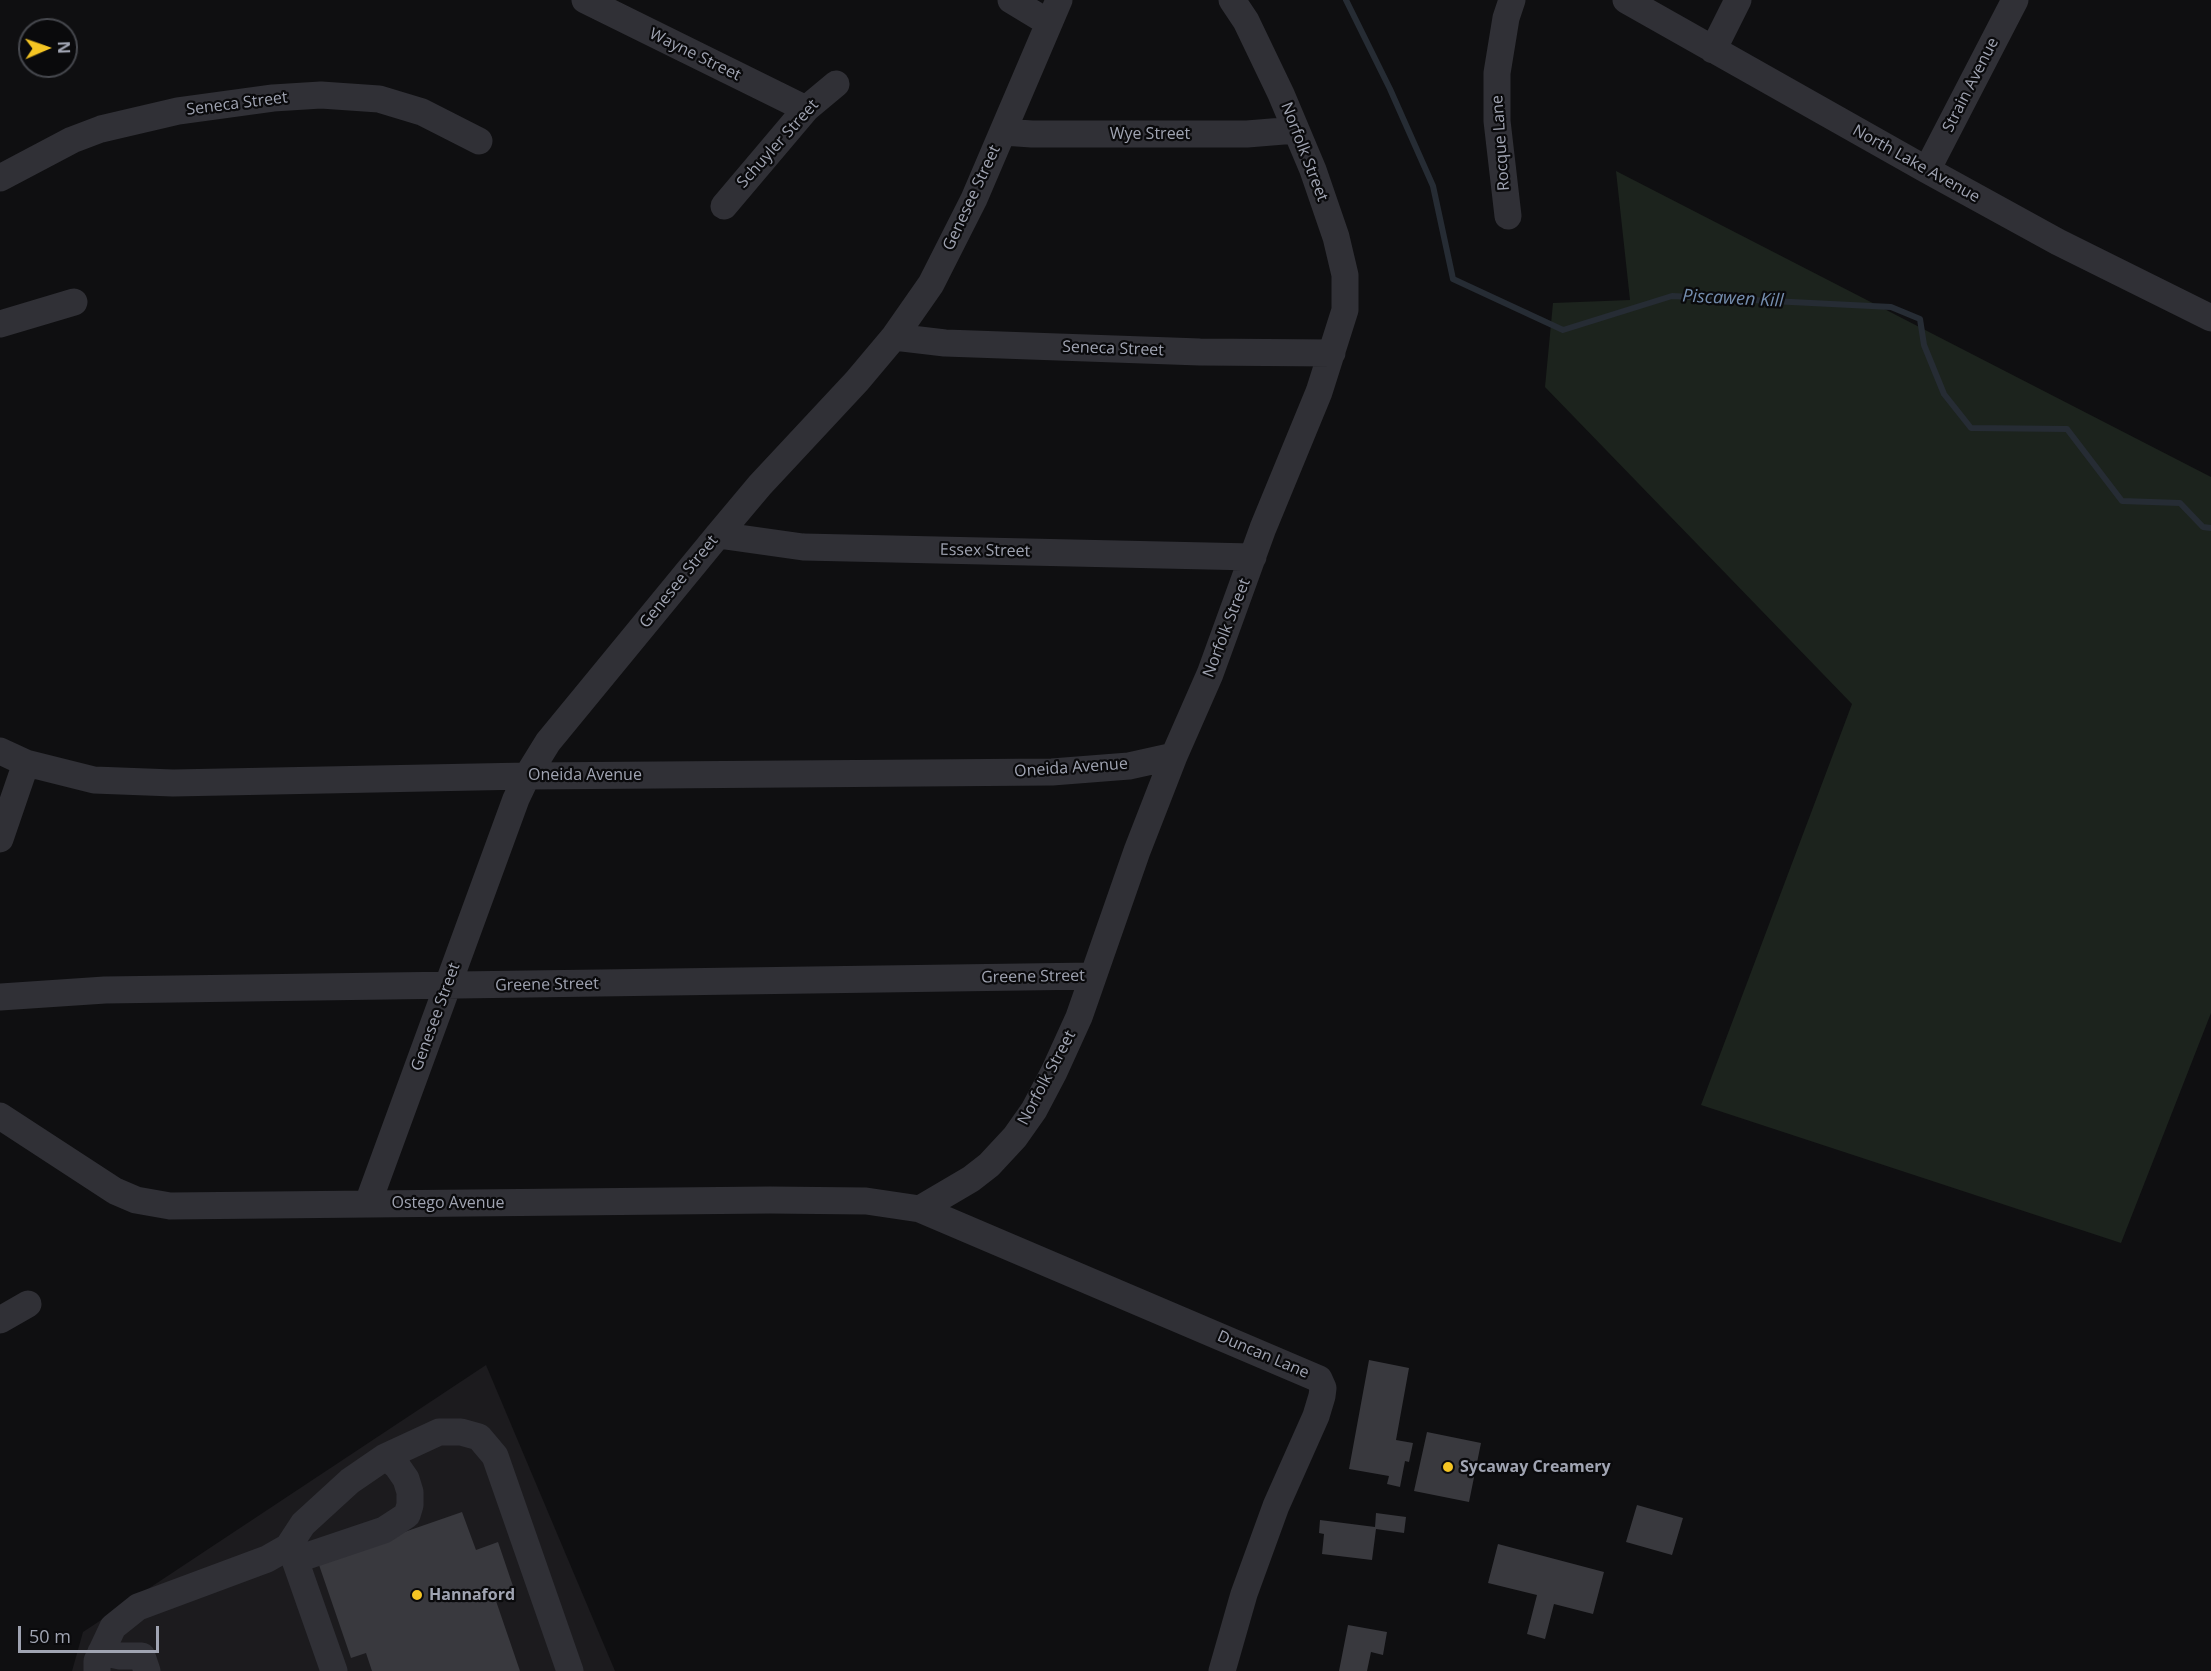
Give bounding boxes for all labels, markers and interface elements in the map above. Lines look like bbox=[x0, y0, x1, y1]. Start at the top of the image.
north arrow bbox=[18, 18, 78, 78]
street label: Wayne Street bbox=[646, 25, 744, 85]
street label: Strain Avenue bbox=[1939, 34, 2003, 136]
text: N bbox=[53, 41, 75, 54]
street label: Seneca Street bbox=[185, 88, 289, 120]
street label: Rocque Lane bbox=[1488, 94, 1514, 192]
street label: Schuyler Street bbox=[733, 96, 823, 192]
street label: Norfolk Street bbox=[1276, 100, 1332, 204]
street label: North Lake Avenue bbox=[1849, 121, 1983, 207]
street label: Wye Street bbox=[1110, 124, 1190, 144]
street label: Genesee Street bbox=[939, 142, 1005, 254]
water label: Piscawen Kill bbox=[1682, 286, 1784, 312]
street label: Seneca Street bbox=[1062, 338, 1164, 360]
street label: Genesee Street bbox=[636, 532, 722, 632]
street label: Essex Street bbox=[940, 541, 1030, 561]
street label: Norfolk Street bbox=[1199, 576, 1255, 680]
street label: Oneida Avenue bbox=[1014, 754, 1128, 782]
street label: Oneida Avenue bbox=[528, 765, 642, 785]
street label: Genesee Street bbox=[408, 960, 464, 1074]
street label: Greene Street bbox=[981, 966, 1085, 988]
street label: Greene Street bbox=[495, 974, 599, 996]
street label: Norfolk Street bbox=[1014, 1027, 1080, 1129]
street label: Ostego Avenue bbox=[392, 1193, 504, 1213]
street label: Duncan Lane bbox=[1214, 1327, 1312, 1383]
place label: Sycaway Creamery bbox=[1460, 1457, 1611, 1477]
marker: Sycaway Creamery bbox=[1441, 1460, 1455, 1474]
place label: Hannaford bbox=[429, 1585, 515, 1605]
marker: Hannaford bbox=[410, 1588, 424, 1602]
scale bar bbox=[21, 1614, 162, 1652]
text: 50 m bbox=[29, 1624, 71, 1648]

